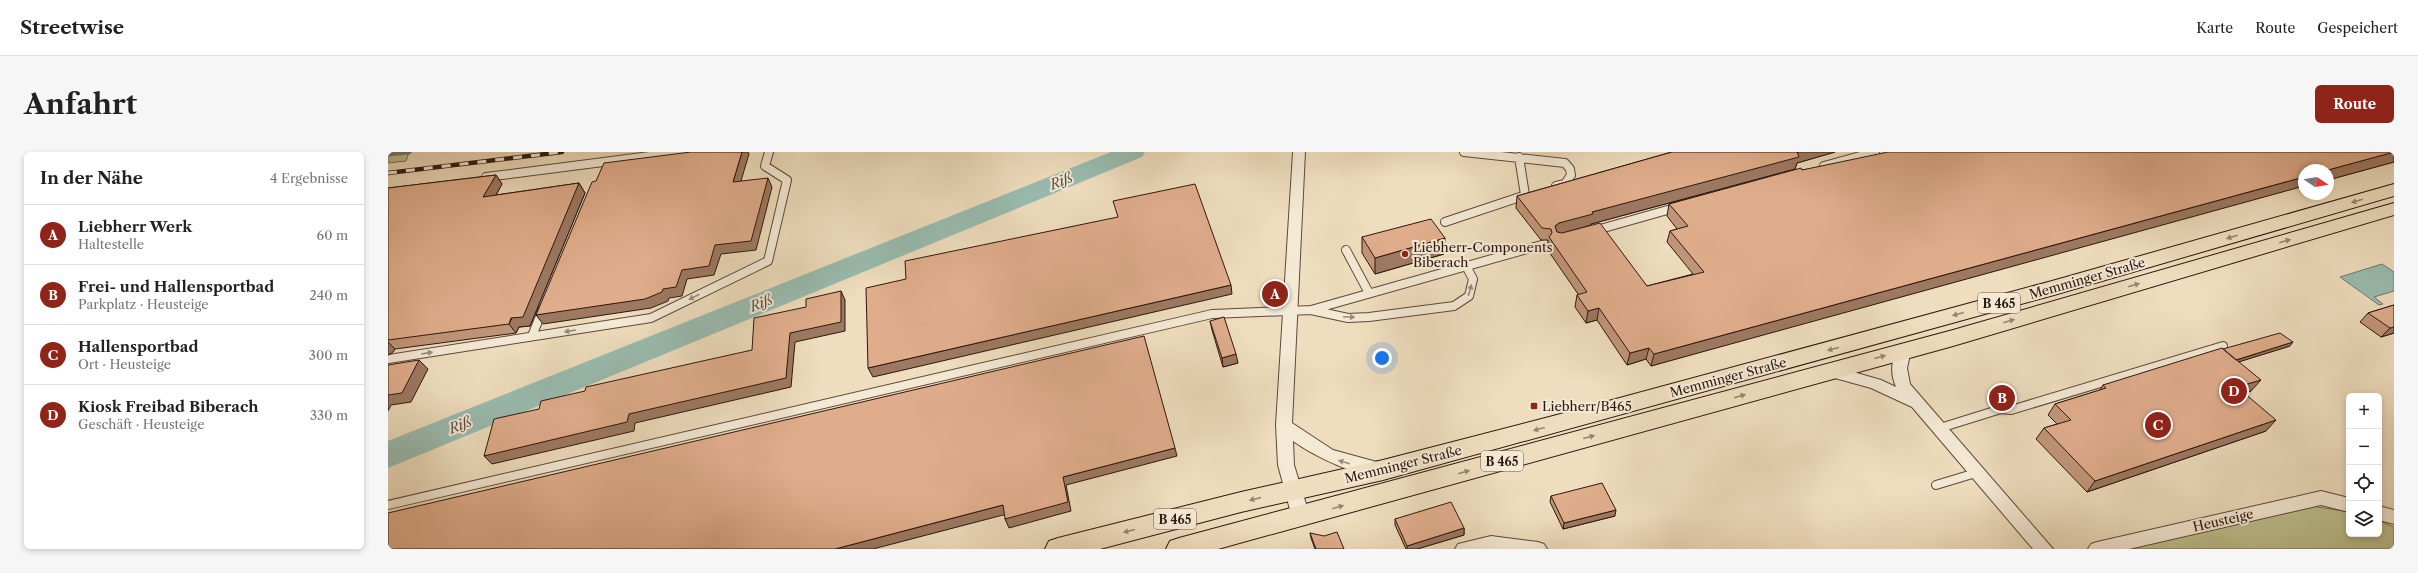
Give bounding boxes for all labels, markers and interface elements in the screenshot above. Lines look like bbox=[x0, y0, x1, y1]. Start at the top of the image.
text: Streetwise bbox=[20, 16, 124, 39]
text: Karte bbox=[2196, 19, 2233, 37]
text: Route bbox=[2255, 19, 2295, 37]
text: Gespeichert bbox=[2317, 19, 2398, 37]
button: Route bbox=[2315, 85, 2394, 123]
text: Anfahrt bbox=[24, 87, 137, 121]
north arrow bbox=[2298, 164, 2334, 200]
text: In der Nähe bbox=[40, 168, 143, 188]
water label: Riß bbox=[1046, 168, 1075, 194]
text: 4 Ergebnisse bbox=[270, 170, 348, 186]
one-way arrow bbox=[2350, 198, 2362, 204]
text: Liebherr Werk bbox=[78, 217, 192, 236]
text: A bbox=[48, 227, 58, 243]
text: 60 m bbox=[317, 227, 348, 243]
one-way arrow bbox=[2226, 234, 2238, 240]
text: Haltestelle bbox=[78, 236, 144, 252]
one-way arrow bbox=[2280, 238, 2292, 244]
place label: Liebherr-Components Biberach bbox=[1413, 239, 1553, 270]
marker: Liebherr-Components Biberach bbox=[1400, 249, 1410, 259]
street label: Memminger Straße bbox=[2027, 254, 2147, 302]
text: Frei- und Hallensportbad bbox=[78, 277, 274, 296]
pin: A bbox=[1262, 279, 1288, 309]
one-way arrow bbox=[2128, 282, 2140, 288]
one-way arrow bbox=[1467, 283, 1473, 295]
text: B bbox=[48, 287, 58, 303]
text: 240 m bbox=[309, 287, 348, 303]
water label: Riß bbox=[746, 290, 775, 316]
road number: B 465 bbox=[1978, 293, 2020, 313]
one-way arrow bbox=[688, 294, 700, 300]
text: Parkplatz · Heusteige bbox=[78, 296, 208, 312]
one-way arrow bbox=[1952, 311, 1964, 317]
one-way arrow bbox=[1343, 314, 1355, 321]
one-way arrow bbox=[2003, 318, 2015, 324]
one-way arrow bbox=[564, 328, 576, 334]
text: Hallensportbad bbox=[78, 337, 198, 356]
one-way arrow bbox=[1827, 346, 1839, 352]
text: C bbox=[48, 347, 58, 363]
text: 300 m bbox=[309, 347, 348, 363]
your location bbox=[1372, 348, 1392, 368]
one-way arrow bbox=[420, 350, 433, 356]
street label: Memminger Straße bbox=[1668, 354, 1788, 400]
one-way arrow bbox=[1874, 354, 1886, 360]
text: Ort · Heusteige bbox=[78, 356, 171, 372]
pin: D bbox=[2221, 376, 2247, 406]
pin: B bbox=[1989, 383, 2015, 413]
one-way arrow bbox=[1734, 393, 1746, 399]
map controls bbox=[2346, 393, 2382, 537]
button: + bbox=[2346, 393, 2382, 429]
text: Kiosk Freibad Biberach bbox=[78, 397, 259, 416]
place label: Liebherr/B465 bbox=[1542, 398, 1632, 414]
marker: Liebherr/B465 bbox=[1529, 401, 1539, 411]
text: D bbox=[47, 407, 59, 423]
text: 330 m bbox=[310, 407, 348, 423]
pin: C bbox=[2145, 410, 2171, 440]
water label: Riß bbox=[445, 412, 474, 438]
text: Geschäft · Heusteige bbox=[78, 416, 204, 432]
one-way arrow bbox=[1533, 426, 1545, 432]
button: − bbox=[2346, 429, 2382, 465]
one-way arrow bbox=[1583, 434, 1595, 440]
street label: Memminger Straße bbox=[1343, 442, 1463, 486]
road number: B 465 bbox=[1481, 451, 1523, 471]
one-way arrow bbox=[1338, 459, 1350, 465]
button: locate bbox=[2346, 465, 2382, 501]
one-way arrow bbox=[1458, 469, 1470, 475]
one-way arrow bbox=[1249, 496, 1261, 502]
button: layers bbox=[2346, 501, 2382, 537]
one-way arrow bbox=[1332, 503, 1345, 509]
street label: Heusteige bbox=[2191, 505, 2255, 535]
road number: B 465 bbox=[1154, 509, 1196, 529]
one-way arrow bbox=[1123, 528, 1135, 534]

